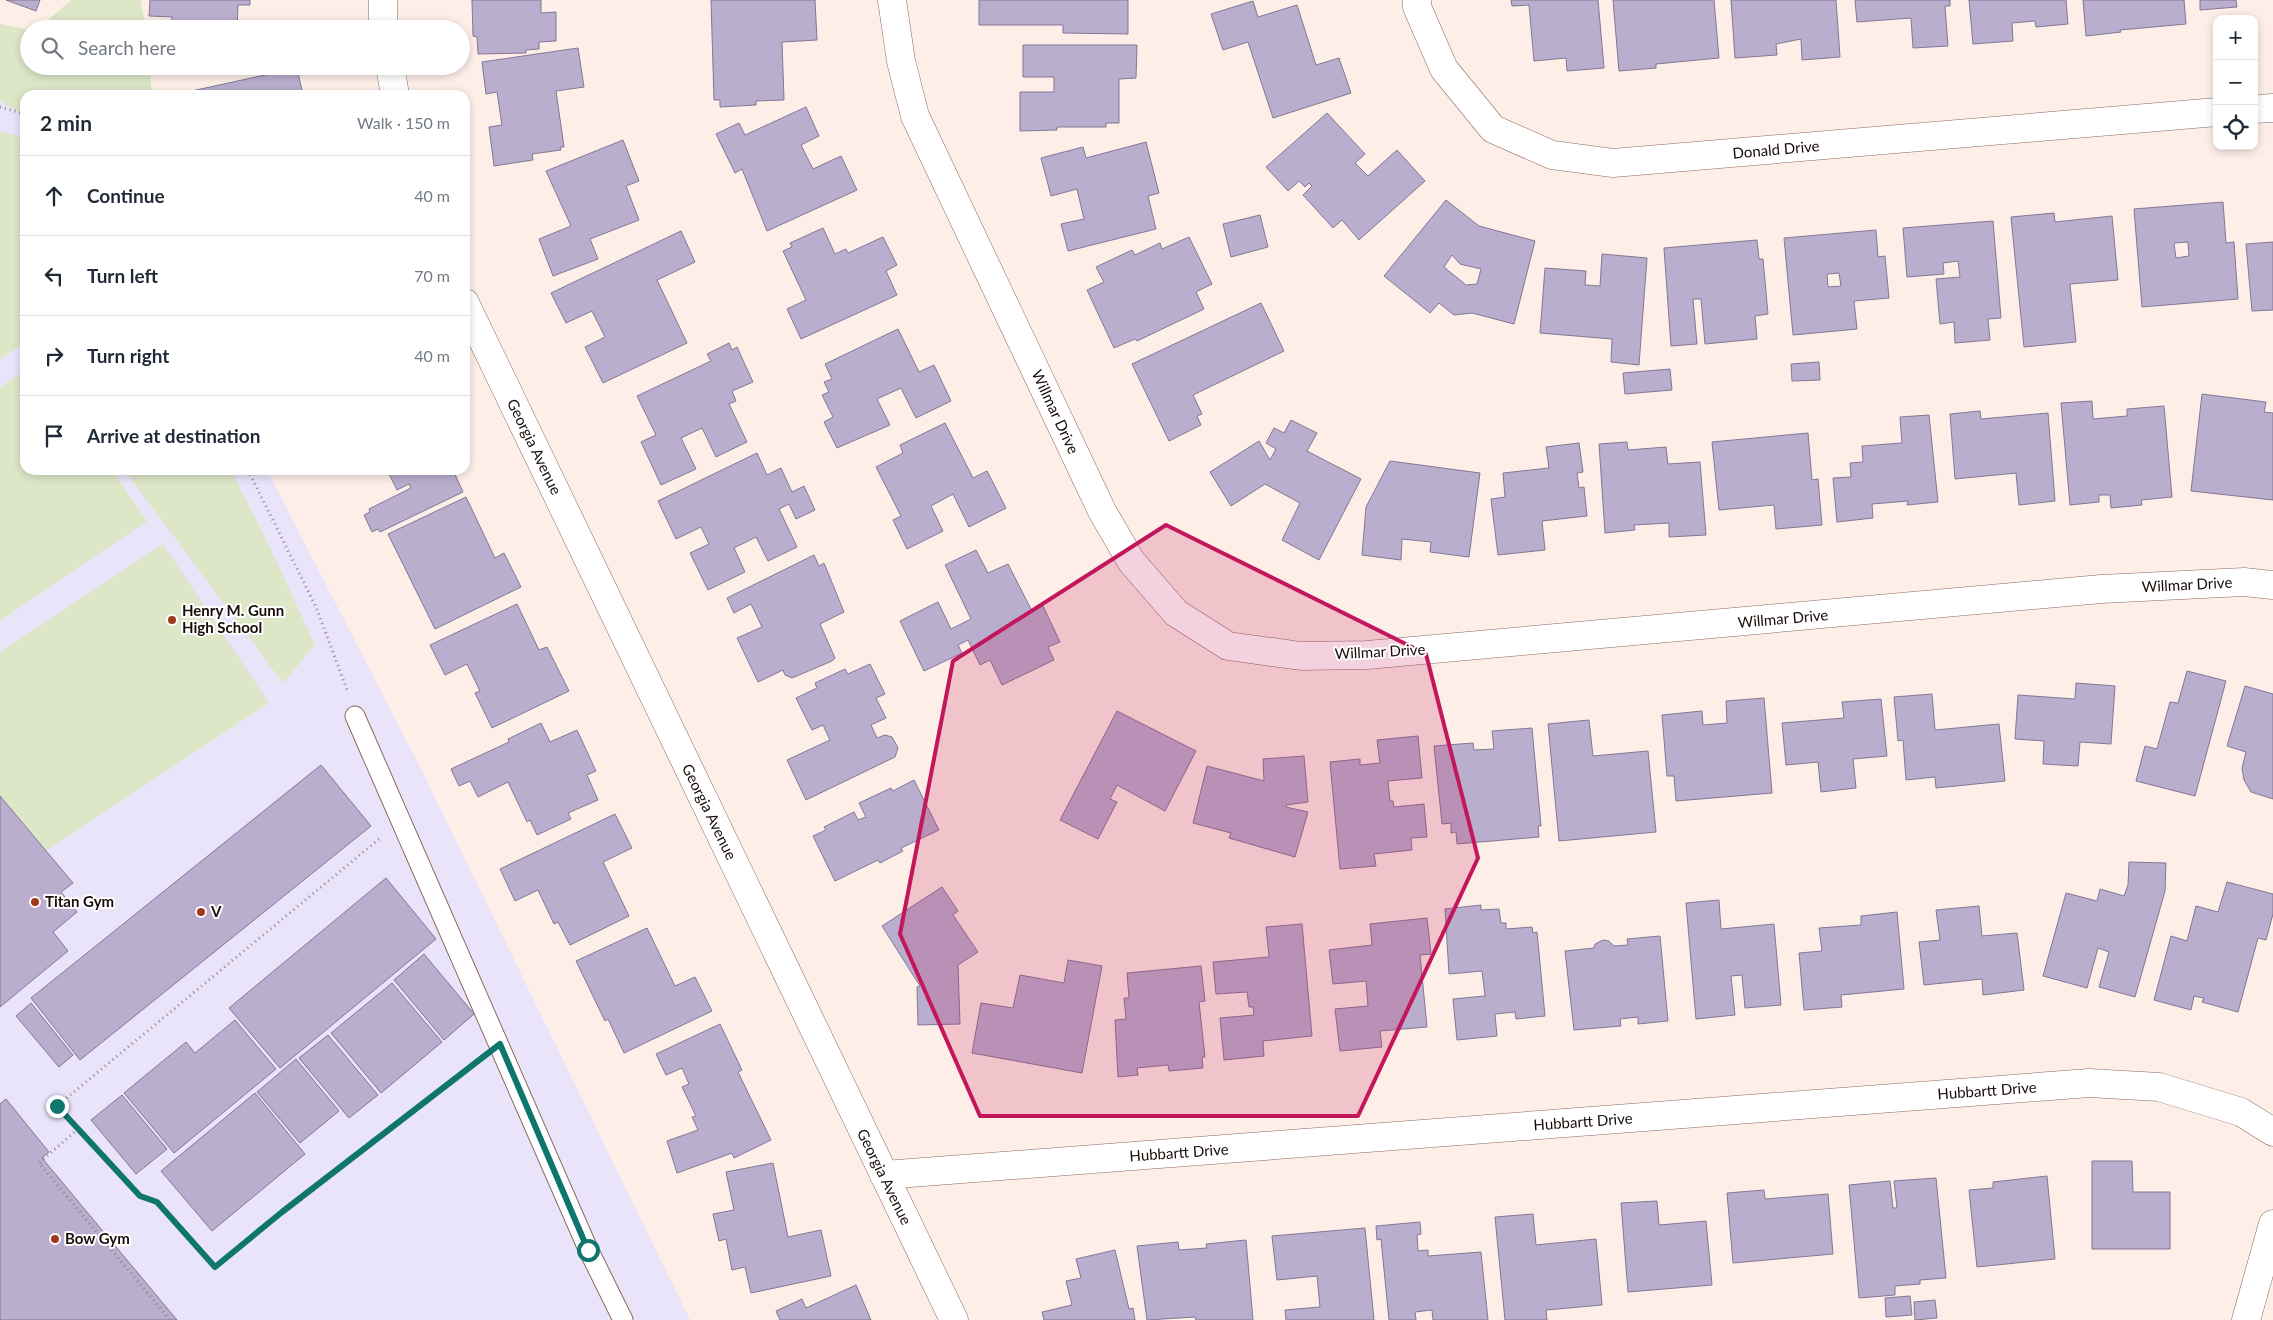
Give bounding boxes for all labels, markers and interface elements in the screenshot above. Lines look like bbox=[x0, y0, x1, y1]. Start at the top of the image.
map controls bbox=[2213, 15, 2258, 150]
button: + bbox=[2213, 15, 2258, 60]
search box bbox=[20, 20, 470, 75]
icon: search bbox=[38, 34, 66, 62]
text: Search here bbox=[78, 36, 176, 59]
button: − bbox=[2213, 60, 2258, 105]
button: locate bbox=[2213, 105, 2258, 150]
text: 2 min bbox=[40, 110, 92, 135]
text: Walk · 150 m bbox=[357, 113, 450, 132]
street label: Donald Drive bbox=[1732, 136, 1820, 162]
icon: ahead bbox=[40, 182, 68, 210]
text: Continue bbox=[87, 184, 165, 207]
text: 40 m bbox=[414, 186, 450, 205]
icon: left bbox=[40, 262, 68, 290]
text: Turn left bbox=[87, 264, 158, 287]
text: 70 m bbox=[414, 266, 450, 285]
icon: right bbox=[40, 342, 68, 370]
text: Turn right bbox=[87, 344, 169, 367]
text: 40 m bbox=[414, 346, 450, 365]
street label: Willmar Drive bbox=[1029, 367, 1083, 457]
street label: Georgia Avenue bbox=[504, 396, 566, 498]
icon: arrive bbox=[40, 422, 68, 450]
text: Arrive at destination bbox=[87, 424, 260, 447]
street label: Willmar Drive bbox=[2141, 573, 2233, 595]
place label: Henry M. Gunn High School bbox=[182, 601, 284, 636]
street label: Willmar Drive bbox=[1737, 605, 1829, 631]
marker: Henry M. Gunn High School bbox=[166, 614, 178, 626]
street label: Willmar Drive bbox=[1334, 640, 1426, 662]
street label: Georgia Avenue bbox=[679, 761, 741, 863]
place label: Titan Gym bbox=[45, 892, 114, 910]
marker: Titan Gym bbox=[29, 896, 41, 908]
place label: V bbox=[210, 902, 222, 920]
marker: V bbox=[195, 906, 207, 918]
street label: Hubbartt Drive bbox=[1937, 1078, 2037, 1102]
route end bbox=[46, 1095, 69, 1118]
street label: Hubbartt Drive bbox=[1533, 1109, 1633, 1133]
street label: Georgia Avenue bbox=[854, 1126, 916, 1228]
street label: Hubbartt Drive bbox=[1129, 1140, 1229, 1164]
place label: Bow Gym bbox=[65, 1229, 130, 1247]
marker: Bow Gym bbox=[49, 1233, 61, 1245]
route start bbox=[577, 1239, 600, 1262]

